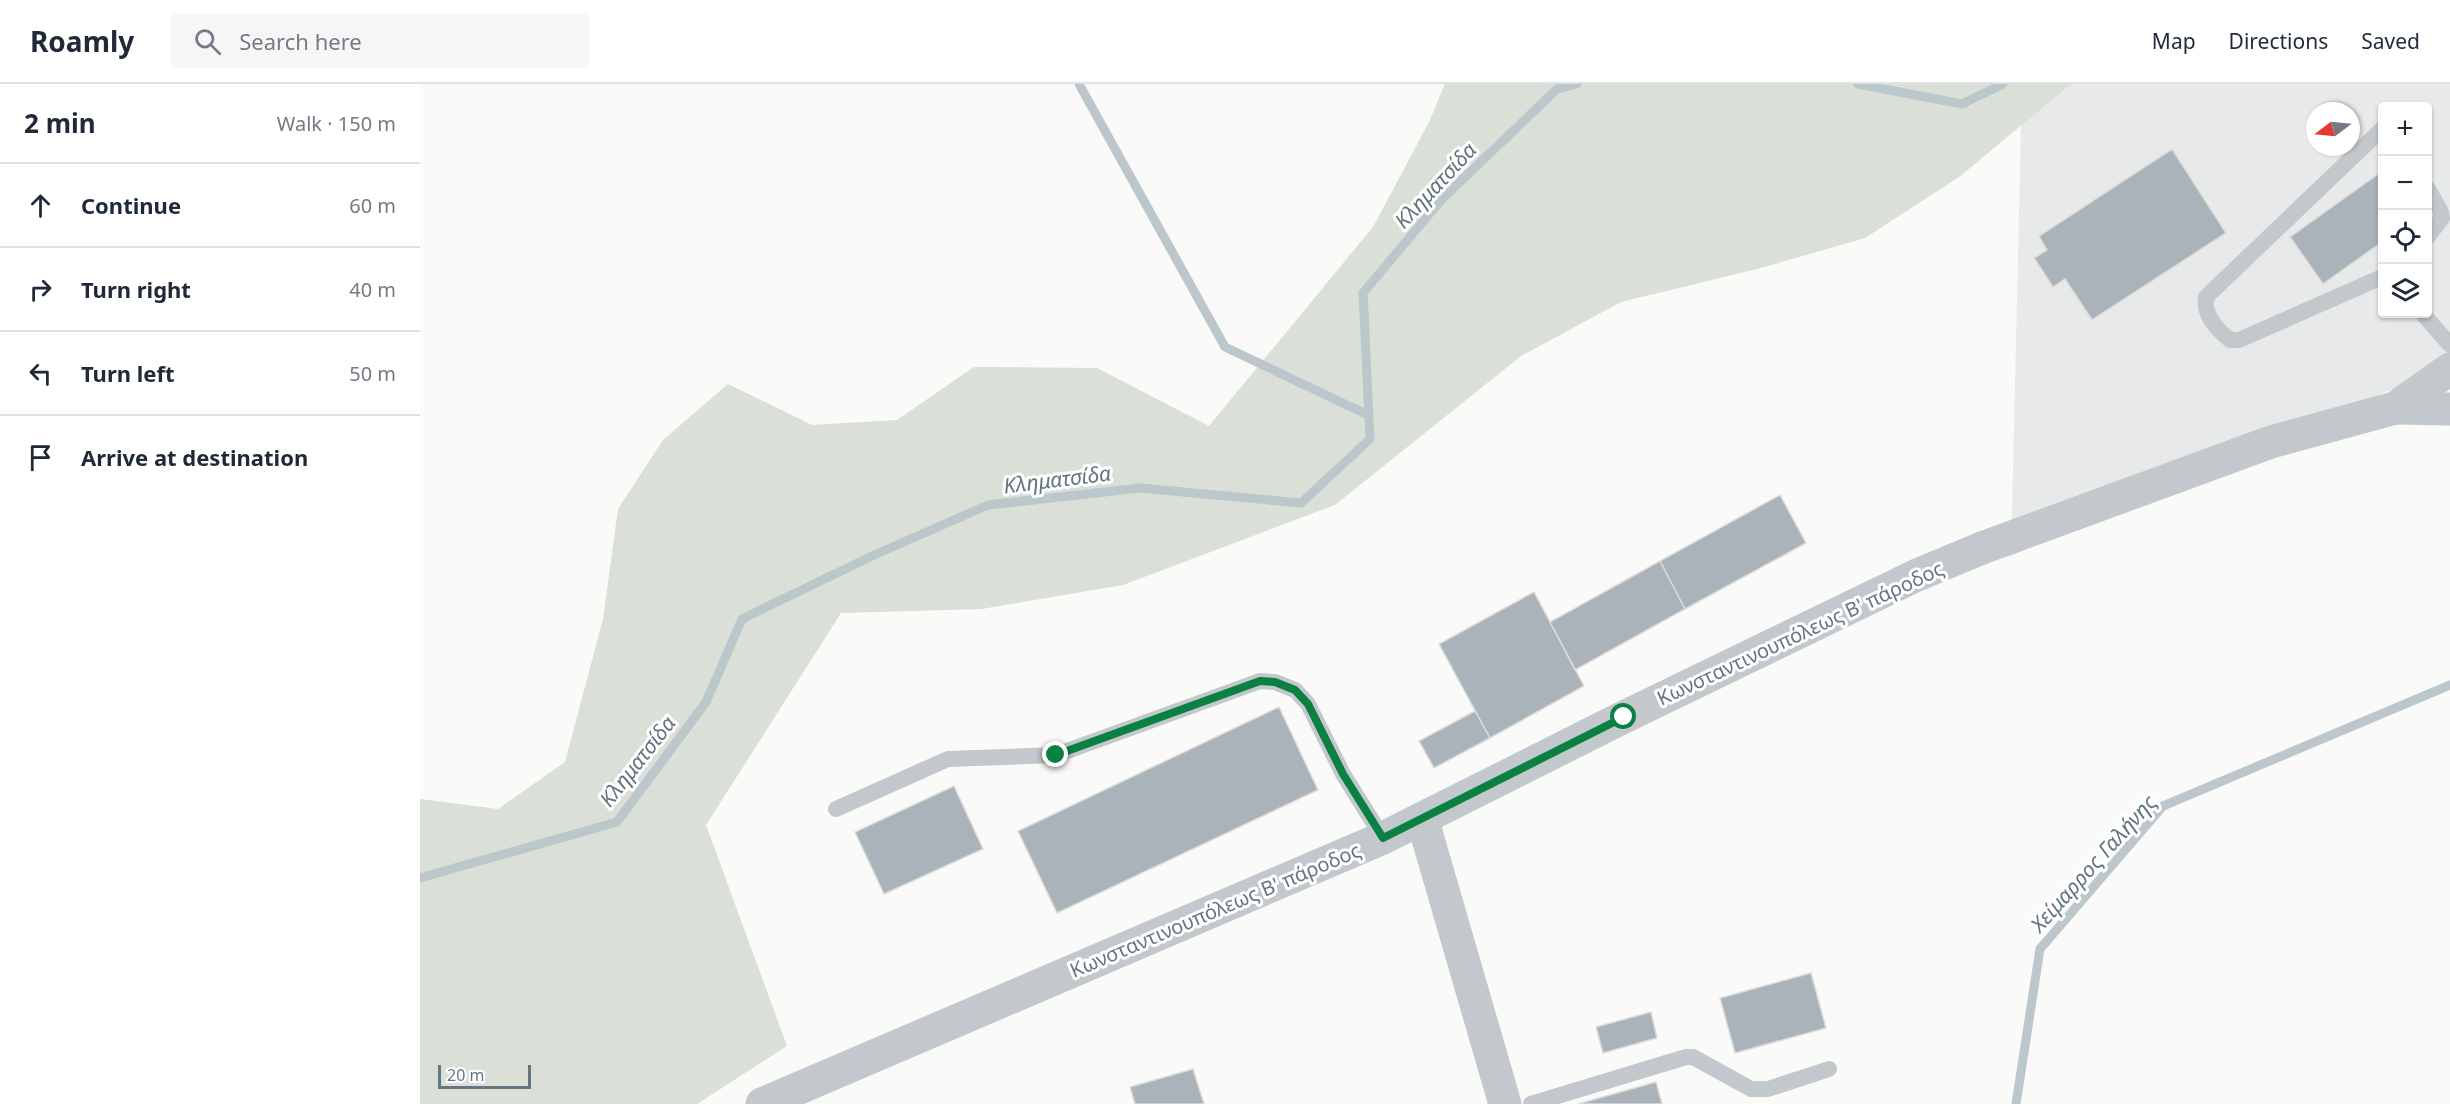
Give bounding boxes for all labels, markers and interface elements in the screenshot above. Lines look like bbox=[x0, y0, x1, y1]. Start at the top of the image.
search box bbox=[170, 14, 590, 68]
text: Roamly bbox=[30, 22, 134, 60]
icon: search bbox=[191, 25, 224, 58]
text: Search here bbox=[239, 26, 362, 56]
text: Map bbox=[2152, 27, 2196, 55]
text: Directions bbox=[2229, 27, 2328, 55]
text: Saved bbox=[2361, 27, 2420, 55]
north arrow bbox=[2306, 102, 2360, 156]
map controls bbox=[2378, 102, 2432, 318]
button: + bbox=[2378, 102, 2432, 156]
text: 2 min bbox=[24, 105, 96, 141]
text: Walk · 150 m bbox=[277, 110, 396, 137]
water label: Κληματσίδα bbox=[1388, 136, 1482, 234]
button: − bbox=[2378, 156, 2432, 210]
icon: ahead bbox=[24, 189, 57, 222]
text: Continue bbox=[81, 190, 181, 220]
text: 60 m bbox=[349, 192, 396, 219]
button: locate bbox=[2378, 210, 2432, 264]
button: layers bbox=[2378, 264, 2432, 318]
icon: right bbox=[24, 273, 57, 306]
text: Turn right bbox=[81, 274, 191, 304]
text: 40 m bbox=[349, 276, 396, 303]
icon: left bbox=[24, 357, 57, 390]
text: Turn left bbox=[81, 358, 175, 388]
text: 50 m bbox=[349, 360, 396, 387]
icon: arrive bbox=[24, 441, 57, 474]
text: Arrive at destination bbox=[81, 442, 308, 472]
water label: Κληματσίδα bbox=[1002, 459, 1112, 499]
street label: Κωνσταντινουπόλεως Β' πάροδος bbox=[1652, 554, 1948, 711]
route start bbox=[1610, 703, 1636, 729]
water label: Κληματσίδα bbox=[593, 710, 681, 812]
route end bbox=[1042, 741, 1068, 767]
water label: Χείμαρρος Γαλήνης bbox=[2022, 788, 2162, 939]
street label: Κωνσταντινουπόλεως Β' πάροδος bbox=[1066, 836, 1365, 984]
scale bar bbox=[438, 1062, 531, 1090]
text: 20 m bbox=[447, 1064, 484, 1086]

